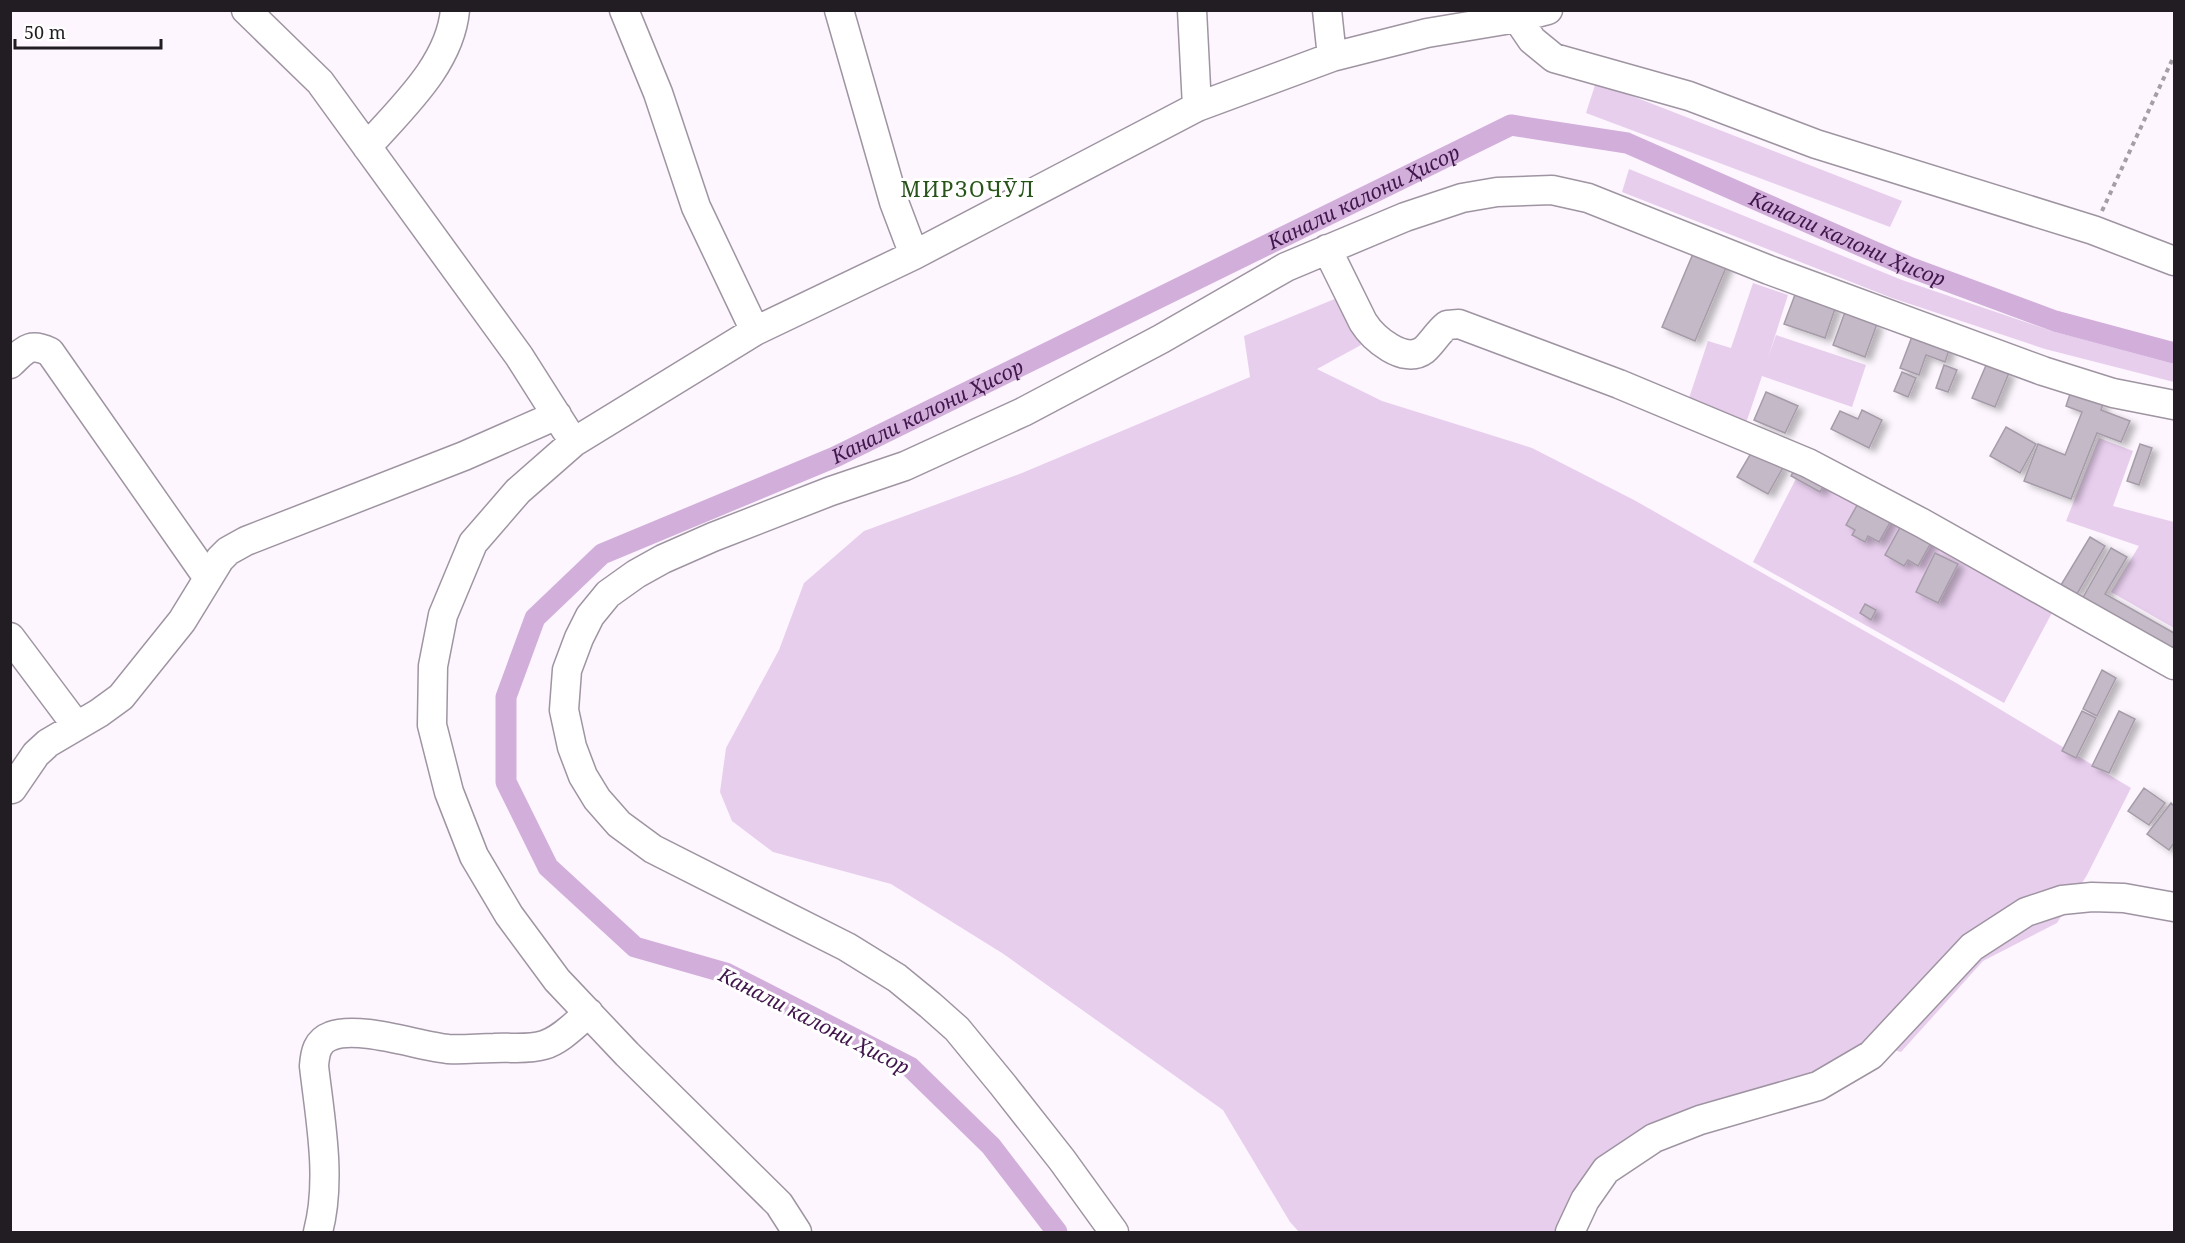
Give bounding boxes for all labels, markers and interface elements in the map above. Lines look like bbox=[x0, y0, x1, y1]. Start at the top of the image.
scale bar bbox=[15, 12, 160, 50]
text: 50 m bbox=[24, 20, 66, 44]
water label: Канали калони Ҳисор bbox=[1262, 138, 1464, 256]
district label: МИРЗОЧӮЛ bbox=[901, 175, 1035, 203]
water label: Канали калони Ҳисор bbox=[1744, 184, 1949, 292]
water label: Канали калони Ҳисор bbox=[826, 353, 1028, 470]
water label: Канали калони Ҳисор bbox=[713, 960, 914, 1080]

